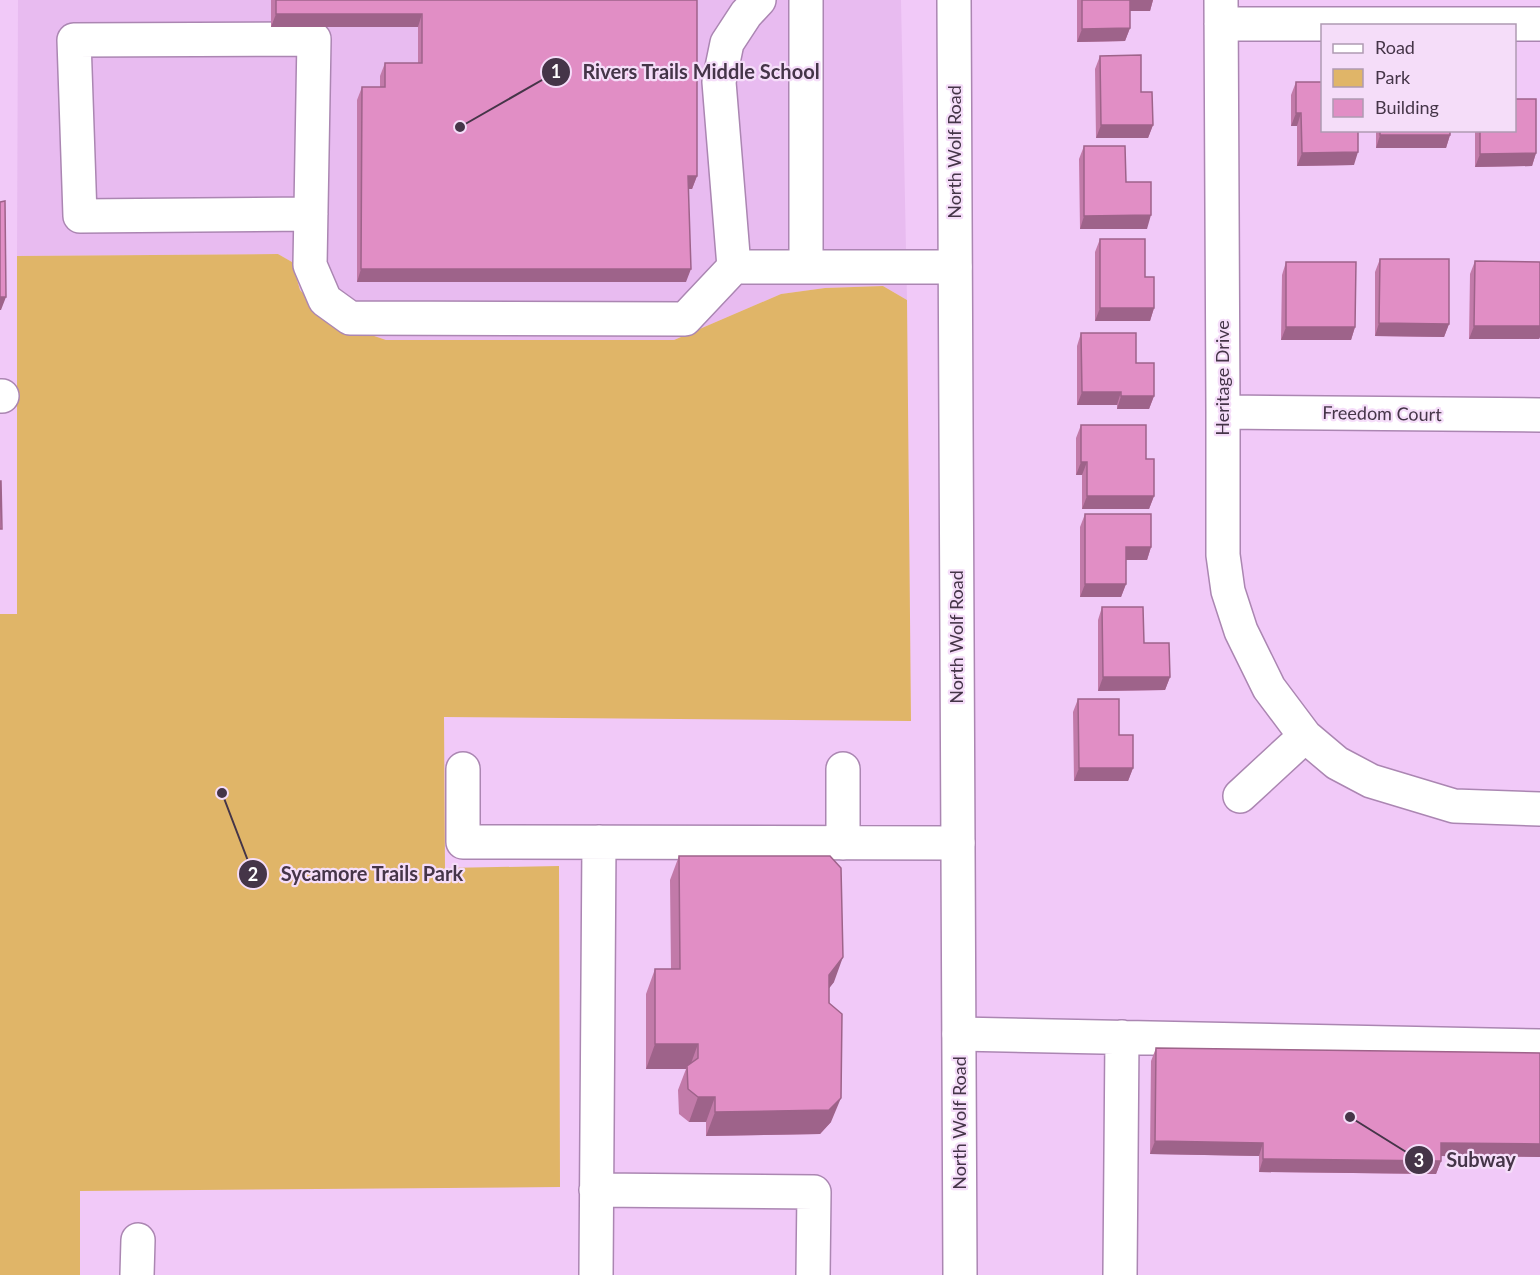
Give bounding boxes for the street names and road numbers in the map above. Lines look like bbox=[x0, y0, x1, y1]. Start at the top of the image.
street label: North Wolf Road bbox=[943, 85, 965, 219]
street label: Heritage Drive bbox=[1211, 320, 1233, 436]
street label: Freedom Court bbox=[1322, 401, 1442, 425]
street label: North Wolf Road bbox=[945, 570, 967, 704]
street label: North Wolf Road bbox=[948, 1056, 970, 1190]

